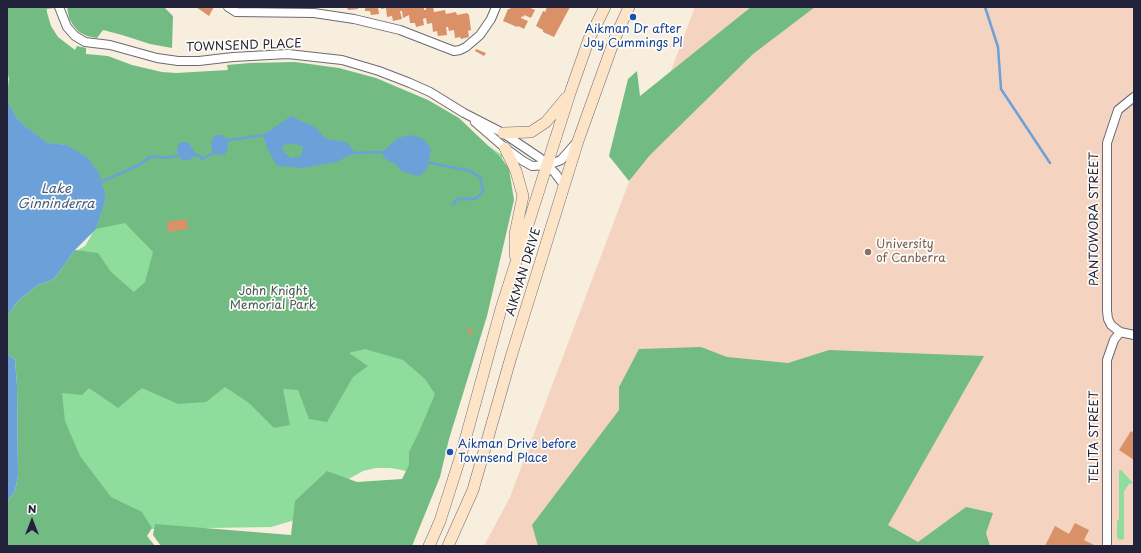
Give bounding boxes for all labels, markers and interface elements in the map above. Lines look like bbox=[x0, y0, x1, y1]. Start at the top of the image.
marker: Aikman Dr after Joy Cummings Pl bbox=[628, 12, 638, 22]
place label: Aikman Dr after Joy Cummings Pl bbox=[583, 23, 683, 51]
street label: TOWNSEND PLACE bbox=[186, 37, 302, 55]
street label: PANTOWORA STREET bbox=[1088, 152, 1102, 286]
water label: Lake Ginninderra bbox=[18, 181, 94, 212]
street label: AIKMAN DRIVE bbox=[504, 226, 544, 318]
place label: University of Canberra bbox=[876, 238, 946, 266]
marker: University of Canberra bbox=[863, 247, 873, 257]
park label: John Knight Memorial Park bbox=[230, 285, 316, 313]
street label: TELITA STREET bbox=[1088, 391, 1102, 483]
place label: Aikman Drive before Townsend Place bbox=[458, 438, 576, 466]
marker: Aikman Drive before Townsend Place bbox=[445, 447, 455, 457]
text: N bbox=[28, 500, 36, 517]
north arrow bbox=[12, 501, 52, 541]

